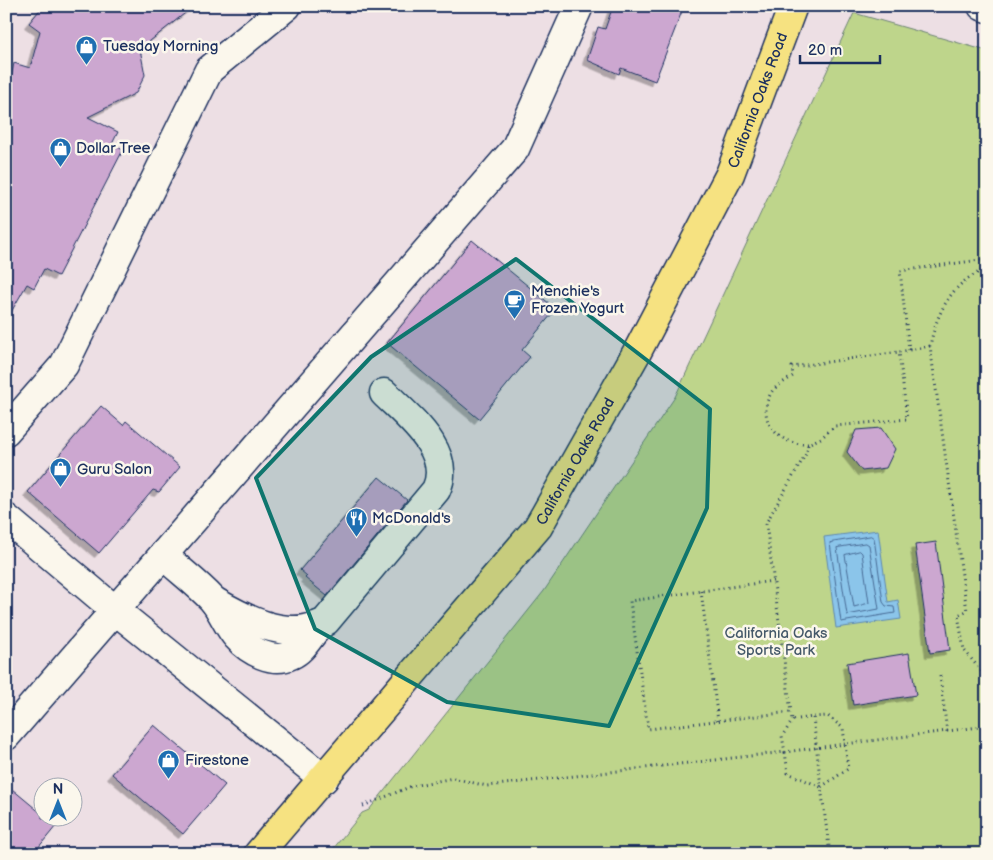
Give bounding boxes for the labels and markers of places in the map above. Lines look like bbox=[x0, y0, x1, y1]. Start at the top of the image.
shop icon: Tuesday Morning bbox=[75, 34, 99, 65]
place label: Tuesday Morning bbox=[103, 37, 218, 56]
shop icon: Dollar Tree bbox=[48, 136, 72, 167]
place label: Dollar Tree bbox=[76, 139, 151, 158]
place label: Menchie's Frozen Yogurt bbox=[531, 282, 624, 318]
cafe icon: Menchie's Frozen Yogurt bbox=[503, 288, 527, 319]
shop icon: Guru Salon bbox=[49, 457, 73, 488]
place label: Guru Salon bbox=[77, 460, 152, 479]
restaurant icon: McDonald's bbox=[344, 506, 368, 537]
place label: McDonald's bbox=[372, 509, 451, 528]
shop icon: Firestone bbox=[157, 748, 181, 779]
place label: Firestone bbox=[185, 751, 249, 770]

